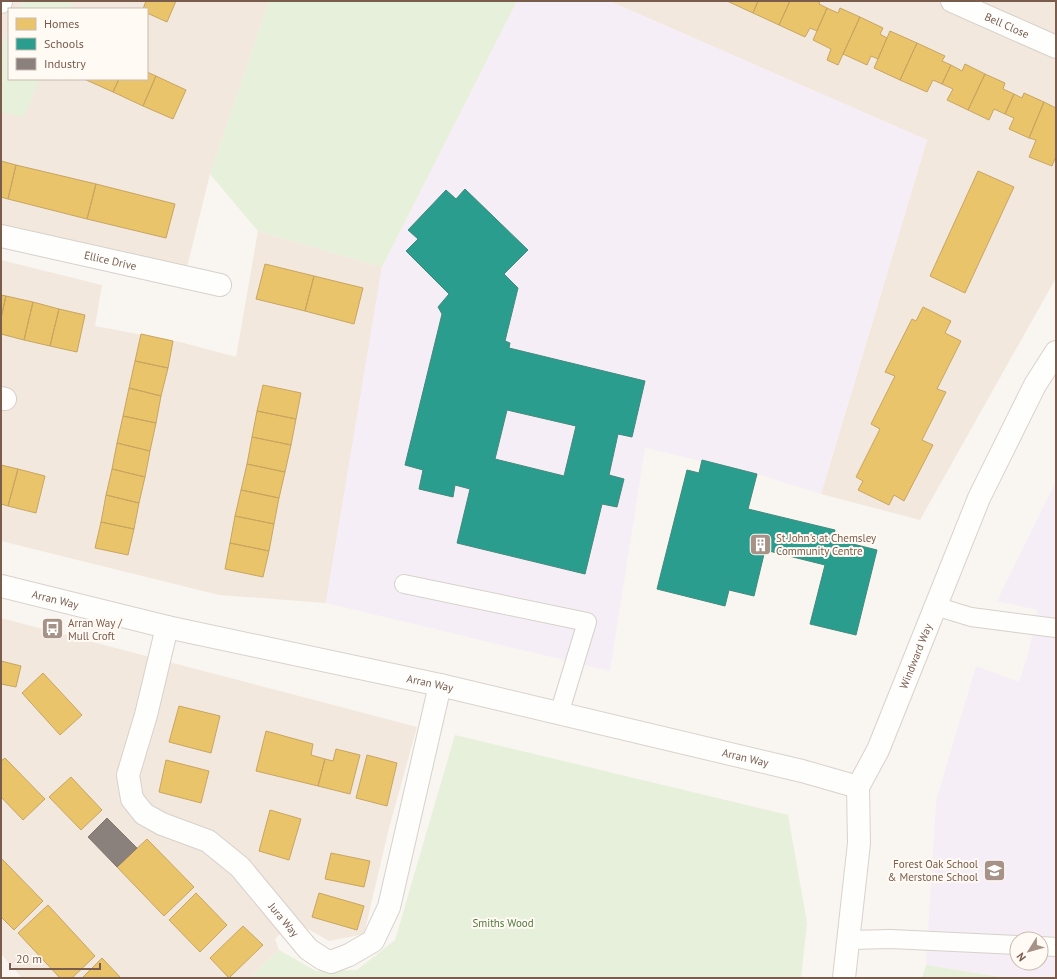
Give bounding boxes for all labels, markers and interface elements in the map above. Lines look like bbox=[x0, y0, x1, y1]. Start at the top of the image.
legend bbox=[8, 8, 148, 80]
street label: Bell Close bbox=[983, 9, 1032, 41]
text: Homes bbox=[44, 16, 79, 31]
text: Schools bbox=[44, 36, 84, 51]
text: Industry bbox=[44, 56, 86, 71]
street label: Ellice Drive bbox=[83, 248, 138, 273]
building icon: St John's at Chemsley Community Centre bbox=[748, 531, 774, 557]
place label: St John's at Chemsley Community Centre bbox=[776, 531, 877, 558]
street label: Arran Way bbox=[31, 587, 81, 612]
bus stop icon: Arran Way / Mull Croft bbox=[39, 616, 65, 642]
place label: Arran Way / Mull Croft bbox=[68, 616, 123, 643]
street label: Windward Way bbox=[896, 621, 935, 691]
street label: Arran Way bbox=[405, 671, 456, 695]
street label: Arran Way bbox=[721, 745, 771, 770]
place label: Forest Oak School & Merstone School bbox=[888, 857, 979, 884]
school or university icon: Forest Oak School & Merstone School bbox=[981, 857, 1007, 883]
street label: Jura Way bbox=[265, 899, 303, 940]
park label: Smiths Wood bbox=[472, 916, 534, 930]
north arrow bbox=[1009, 931, 1049, 971]
scale bar bbox=[10, 945, 100, 971]
text: N bbox=[1013, 950, 1029, 964]
text: 20 m bbox=[16, 951, 42, 966]

